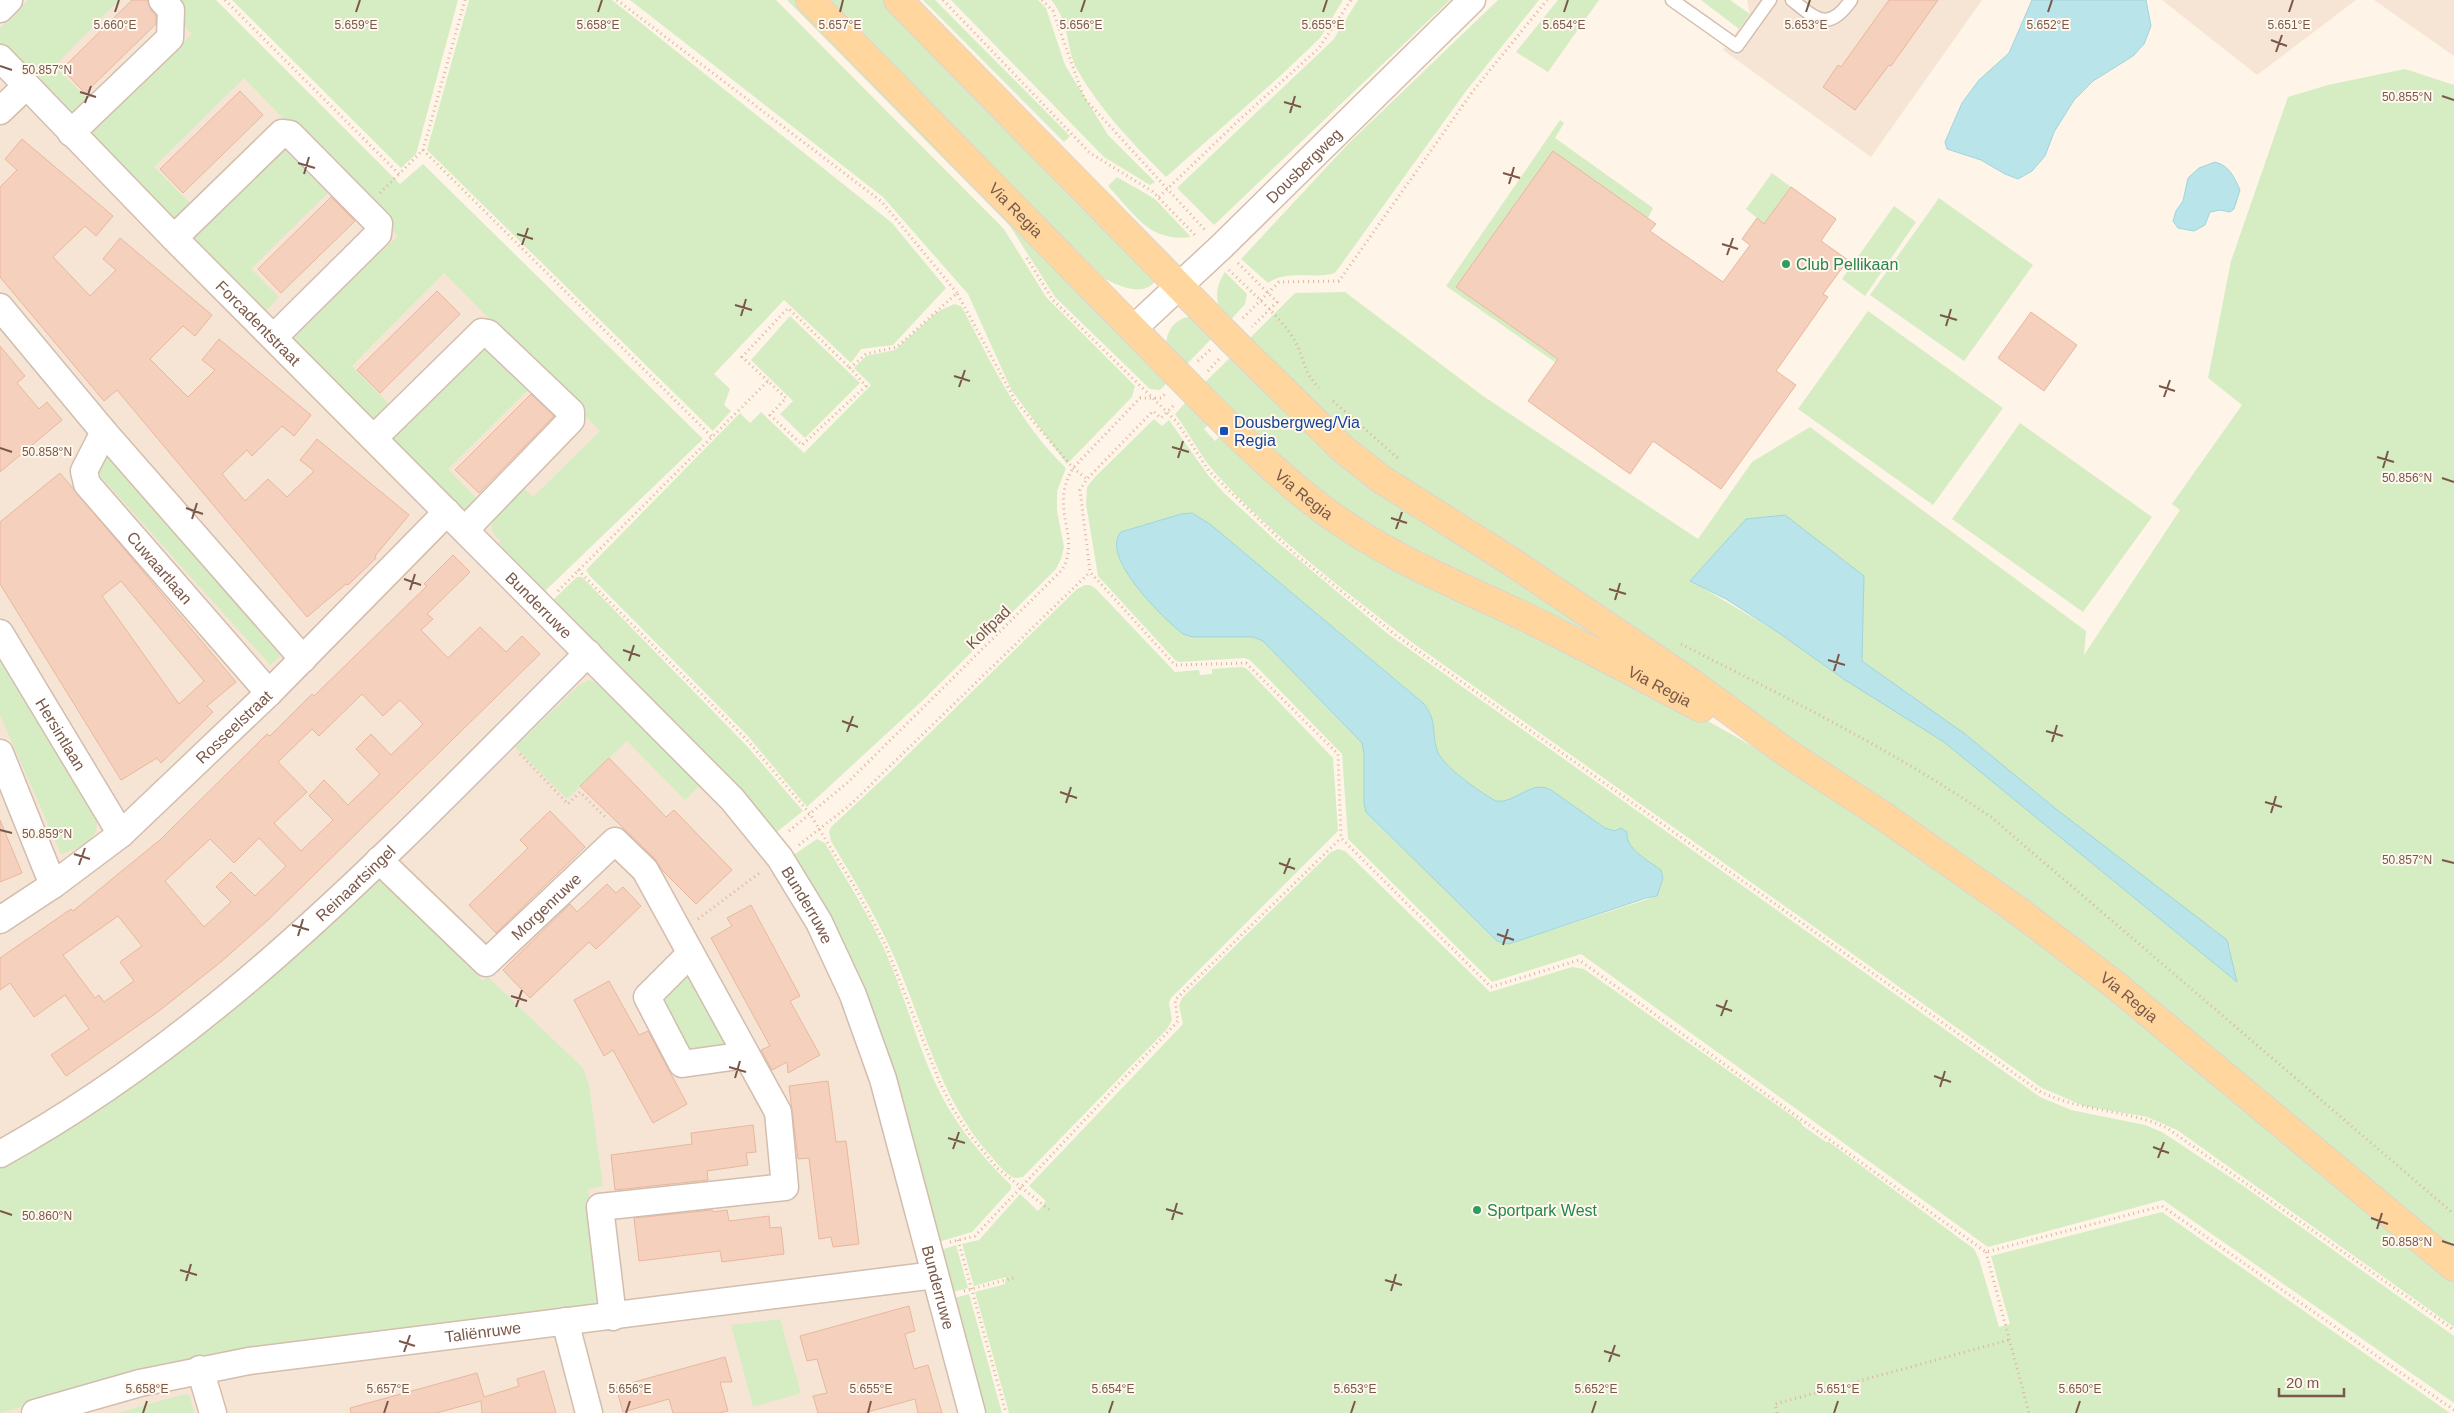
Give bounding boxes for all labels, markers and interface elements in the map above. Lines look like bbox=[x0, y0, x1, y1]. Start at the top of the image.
text: 5.660°E bbox=[94, 18, 136, 32]
text: 5.659°E bbox=[335, 18, 377, 32]
text: 5.658°E bbox=[577, 18, 619, 32]
text: 5.657°E bbox=[819, 18, 861, 32]
text: 5.656°E bbox=[1060, 18, 1102, 32]
text: 5.655°E bbox=[1302, 18, 1344, 32]
text: 5.654°E bbox=[1543, 18, 1585, 32]
text: 5.653°E bbox=[1785, 18, 1827, 32]
text: 5.652°E bbox=[2027, 18, 2069, 32]
text: 5.651°E bbox=[2268, 18, 2310, 32]
text: 50.857°N bbox=[22, 63, 72, 77]
text: 50.855°N bbox=[2382, 90, 2432, 104]
street label: Dousbergweg bbox=[1263, 125, 1345, 207]
street label: Via Regia bbox=[985, 179, 1046, 241]
place label: Club Pellikaan bbox=[1796, 256, 1898, 273]
marker: Club Pellikaan bbox=[1780, 258, 1792, 270]
street label: Forcadentstraat bbox=[212, 277, 304, 369]
place label: Dousbergweg/Via Regia bbox=[1234, 414, 1360, 449]
marker: Dousbergweg/Via Regia bbox=[1218, 425, 1230, 437]
text: 50.858°N bbox=[22, 445, 72, 459]
street label: Via Regia bbox=[1271, 466, 1336, 523]
text: 50.856°N bbox=[2382, 471, 2432, 485]
street label: Cuwaartlaan bbox=[123, 528, 195, 607]
street label: Bunderruwe bbox=[502, 569, 575, 642]
street label: Kolfpad bbox=[963, 602, 1014, 652]
street label: Via Regia bbox=[1625, 663, 1694, 710]
street label: Rosseelstraat bbox=[193, 687, 276, 767]
street label: Hersintlaan bbox=[32, 695, 89, 773]
text: 50.859°N bbox=[22, 827, 72, 841]
street label: Reinaartsingel bbox=[313, 842, 399, 925]
text: 50.857°N bbox=[2382, 853, 2432, 867]
street label: Bunderruwe bbox=[778, 863, 836, 946]
street label: Morgenruwe bbox=[508, 870, 585, 943]
street label: Via Regia bbox=[2097, 969, 2161, 1026]
place label: Sportpark West bbox=[1487, 1202, 1598, 1219]
marker: Sportpark West bbox=[1471, 1204, 1483, 1216]
text: 50.860°N bbox=[22, 1209, 72, 1223]
text: 50.858°N bbox=[2382, 1235, 2432, 1249]
street label: Bunderruwe bbox=[919, 1244, 957, 1332]
street label: Taliënruwe bbox=[444, 1319, 522, 1345]
scale bar bbox=[2279, 1366, 2344, 1398]
text: 20 m bbox=[2286, 1374, 2319, 1391]
text: 5.658°E bbox=[126, 1382, 168, 1396]
text: 5.657°E bbox=[367, 1382, 409, 1396]
text: 5.656°E bbox=[609, 1382, 651, 1396]
text: 5.655°E bbox=[850, 1382, 892, 1396]
text: 5.654°E bbox=[1092, 1382, 1134, 1396]
text: 5.653°E bbox=[1334, 1382, 1376, 1396]
text: 5.652°E bbox=[1575, 1382, 1617, 1396]
text: 5.651°E bbox=[1817, 1382, 1859, 1396]
text: 5.650°E bbox=[2059, 1382, 2101, 1396]

